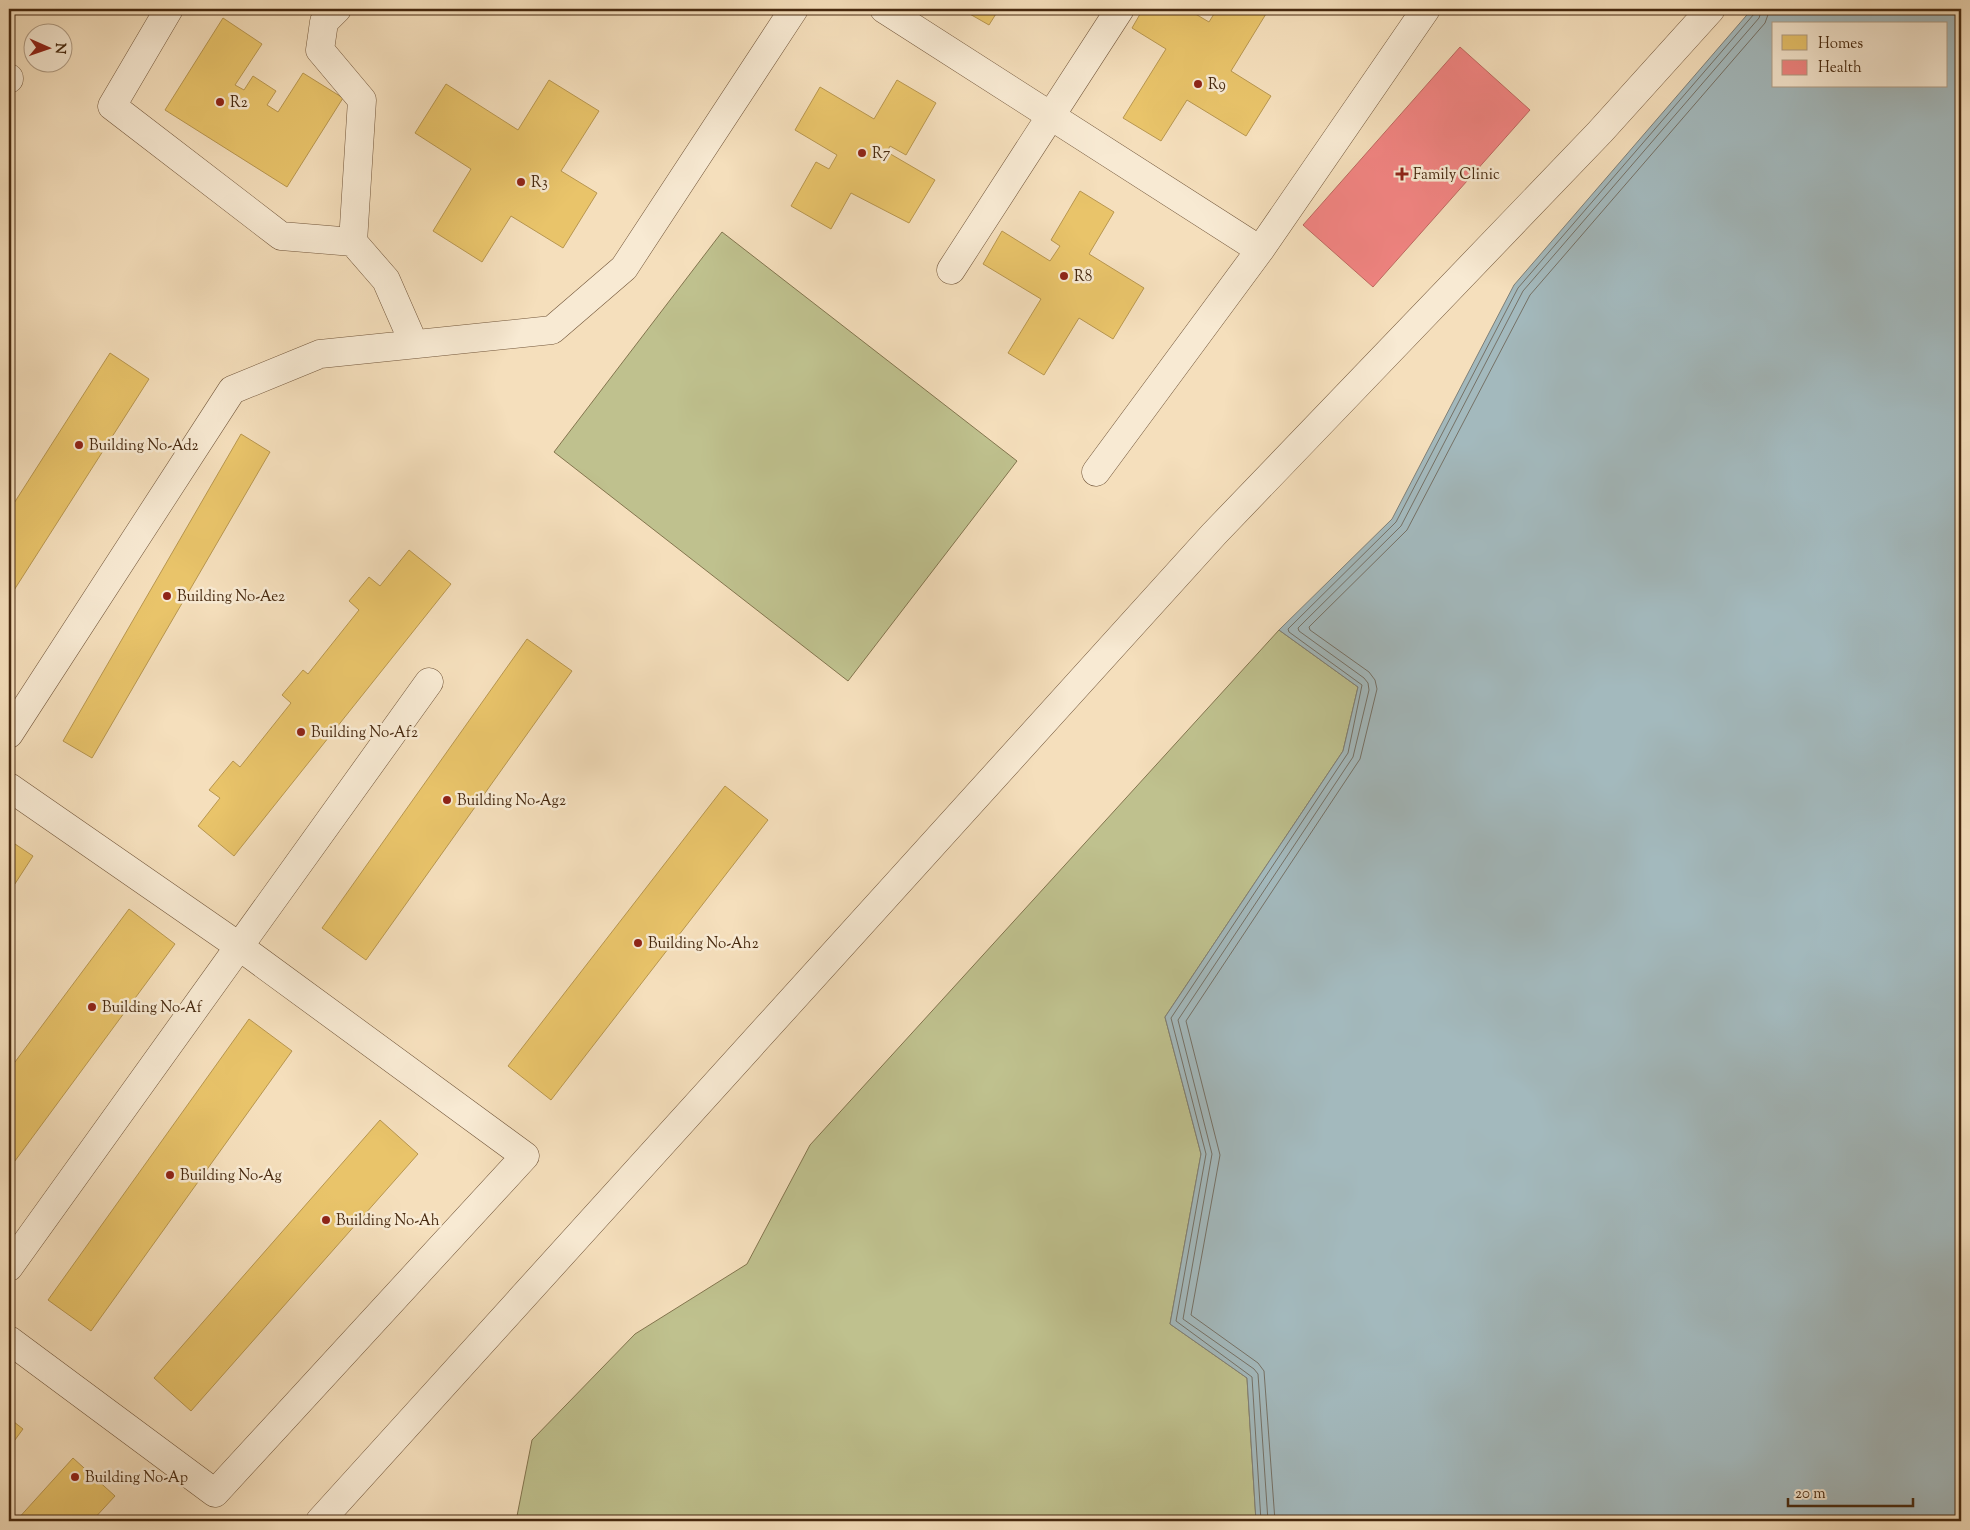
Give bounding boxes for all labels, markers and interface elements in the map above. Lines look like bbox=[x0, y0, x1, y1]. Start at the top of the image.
north arrow bbox=[22, 22, 72, 72]
legend bbox=[1772, 22, 1948, 88]
text: Homes bbox=[1818, 34, 1863, 55]
text: N bbox=[49, 42, 69, 54]
text: Health bbox=[1818, 58, 1862, 79]
place label: R9 bbox=[1208, 75, 1226, 96]
marker: R9 bbox=[1192, 78, 1204, 90]
place label: R2 bbox=[230, 93, 248, 114]
marker: R2 bbox=[214, 96, 226, 108]
place label: R7 bbox=[872, 144, 891, 165]
marker: R7 bbox=[856, 147, 868, 159]
place label: Family Clinic bbox=[1413, 165, 1500, 186]
marker: Family Clinic bbox=[1395, 167, 1409, 181]
place label: R3 bbox=[531, 173, 548, 194]
marker: R3 bbox=[515, 176, 527, 188]
place label: R8 bbox=[1074, 267, 1092, 288]
marker: R8 bbox=[1058, 270, 1070, 282]
place label: Building No-Ad2 bbox=[89, 436, 199, 457]
marker: Building No-Ad2 bbox=[73, 439, 85, 451]
place label: Building No-Ae2 bbox=[177, 587, 285, 608]
marker: Building No-Ae2 bbox=[161, 590, 173, 602]
place label: Building No-Af2 bbox=[311, 723, 418, 744]
marker: Building No-Af2 bbox=[295, 726, 307, 738]
place label: Building No-Ag2 bbox=[457, 791, 566, 812]
marker: Building No-Ag2 bbox=[441, 794, 453, 806]
place label: Building No-Ah2 bbox=[648, 934, 759, 955]
marker: Building No-Ah2 bbox=[632, 937, 644, 949]
place label: Building No-Af bbox=[102, 998, 203, 1019]
marker: Building No-Af bbox=[86, 1001, 98, 1013]
place label: Building No-Ag bbox=[180, 1166, 282, 1187]
marker: Building No-Ag bbox=[164, 1169, 176, 1181]
place label: Building No-Ah bbox=[336, 1211, 440, 1232]
marker: Building No-Ah bbox=[320, 1214, 332, 1226]
place label: Building No-Ap bbox=[85, 1468, 188, 1489]
marker: Building No-Ap bbox=[69, 1471, 81, 1483]
scale bar bbox=[1788, 1475, 1912, 1507]
text: 20 m bbox=[1795, 1484, 1826, 1505]

